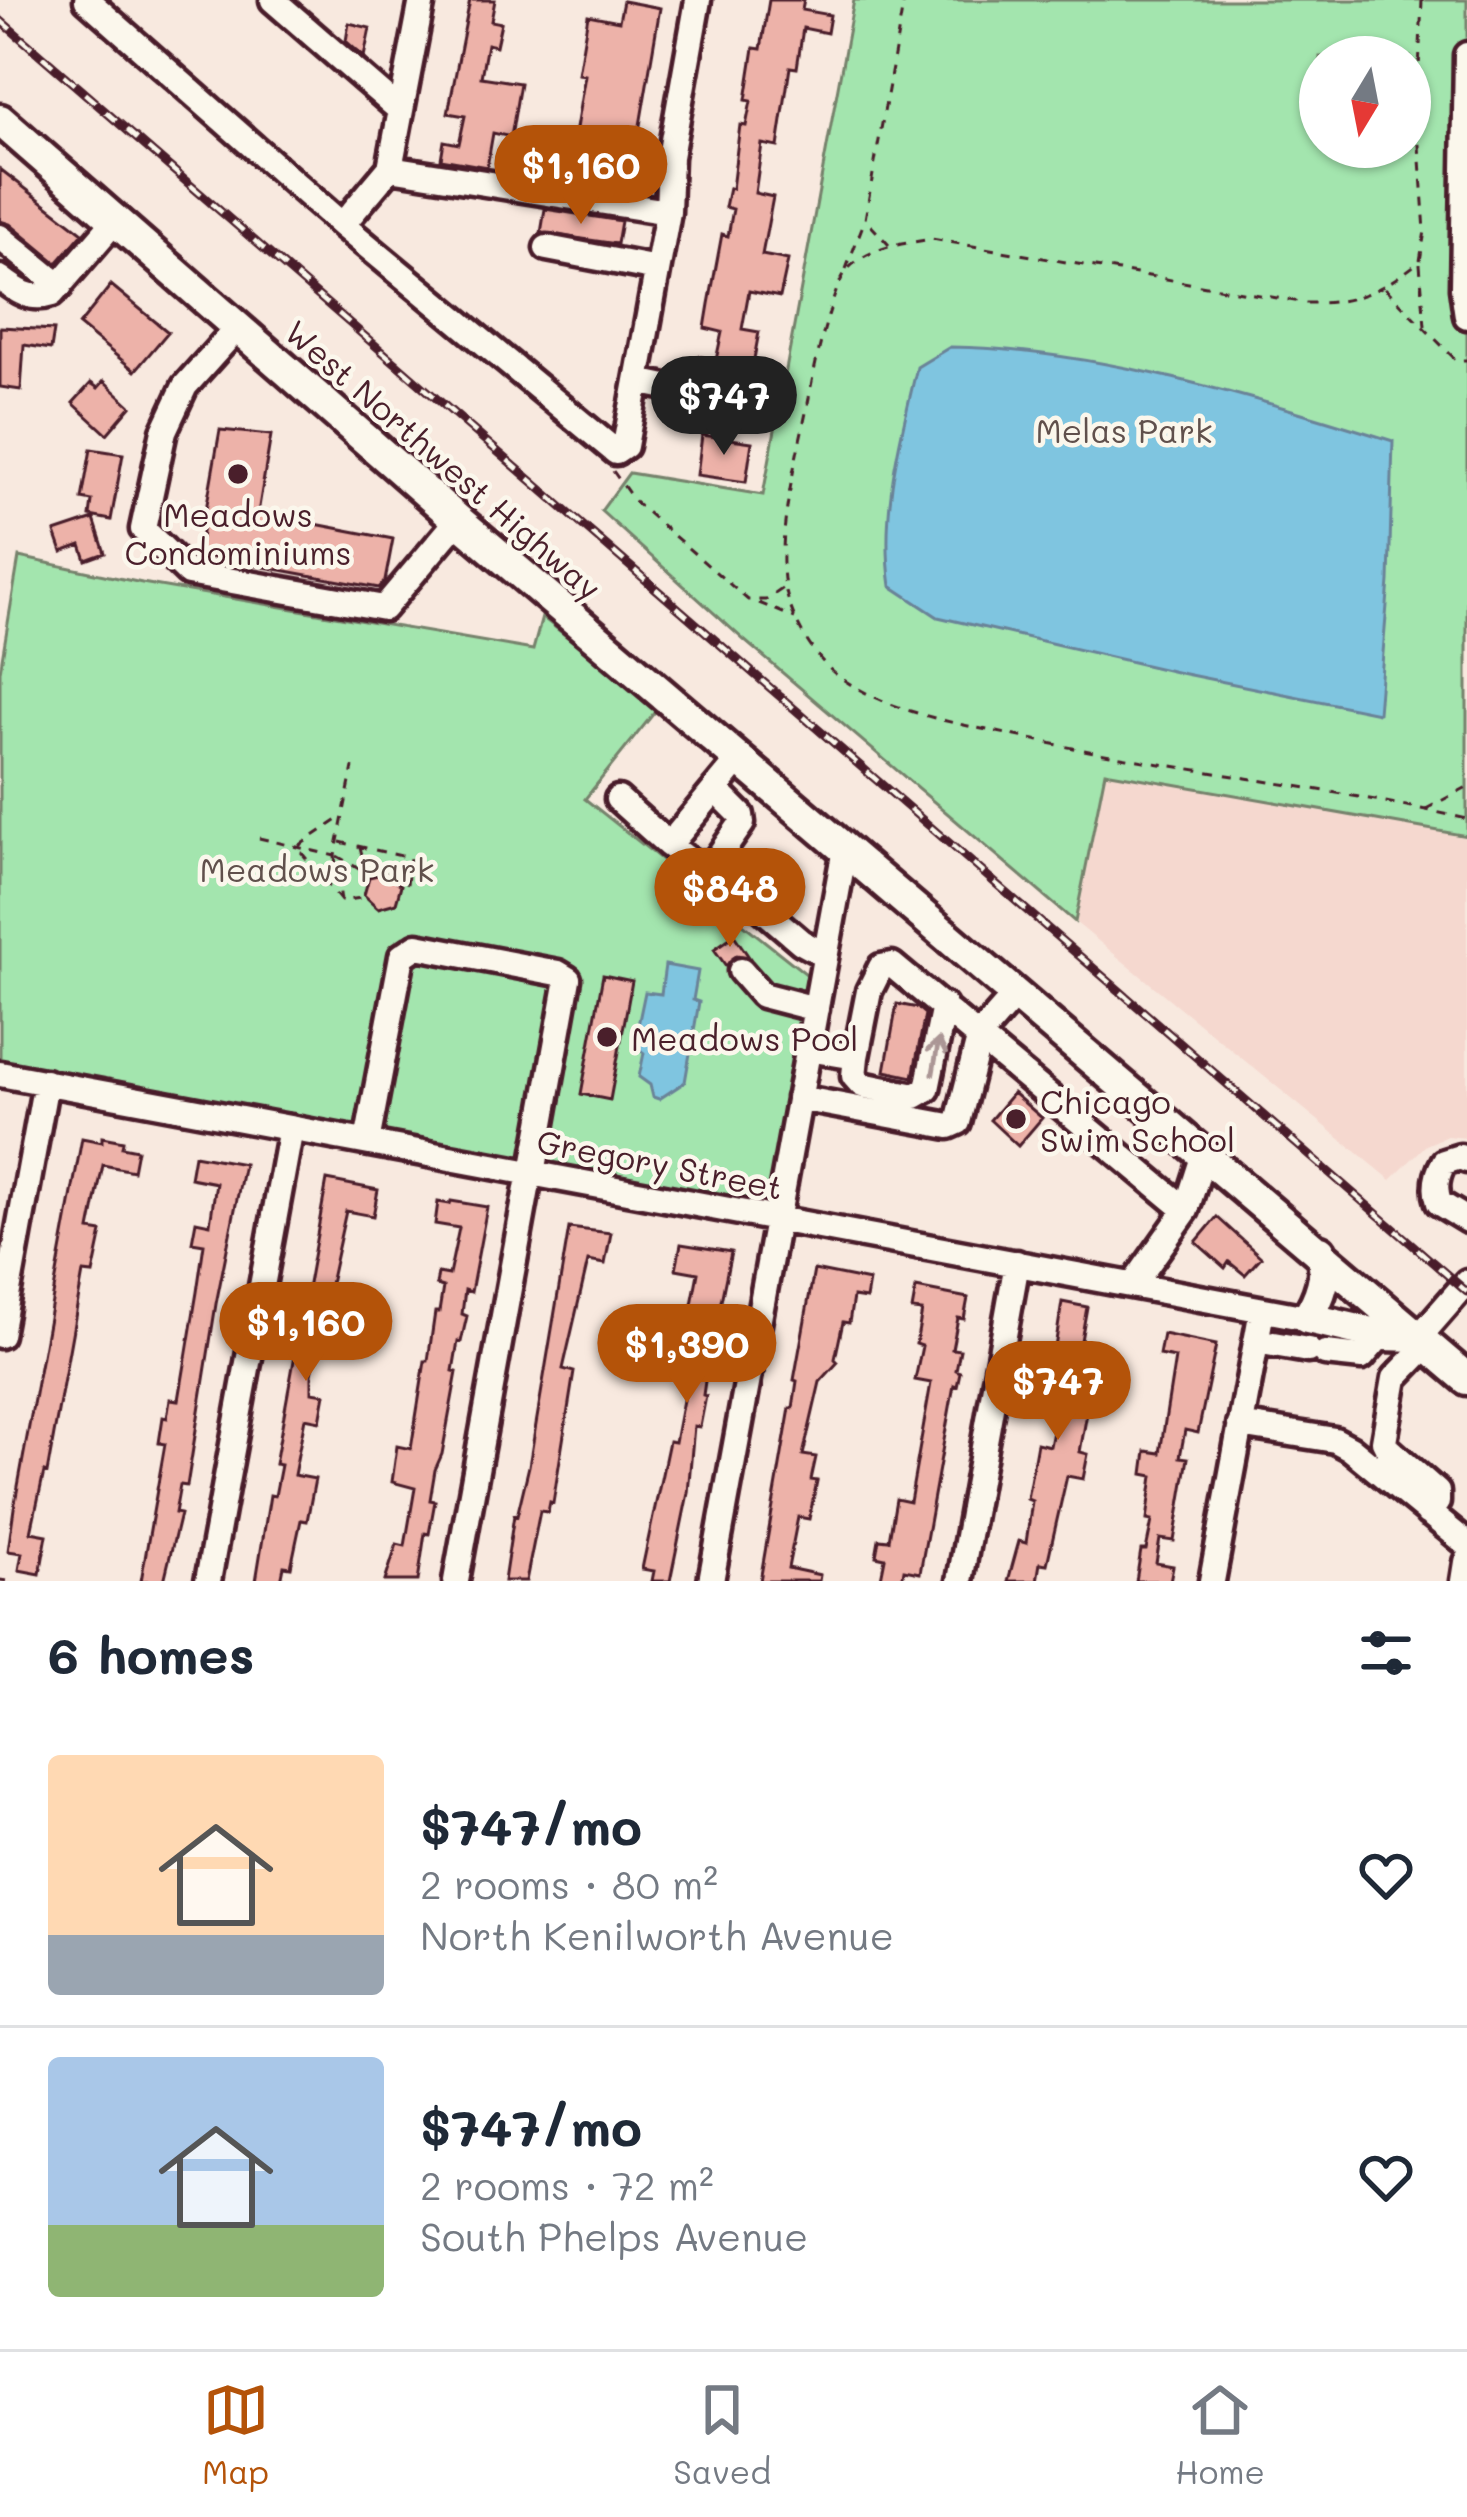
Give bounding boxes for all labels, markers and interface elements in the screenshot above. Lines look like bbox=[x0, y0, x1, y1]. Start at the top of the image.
north arrow bbox=[1299, 36, 1431, 168]
map controls bbox=[1299, 36, 1431, 168]
pin: $1,160 bbox=[483, 125, 679, 227]
text: $1,160 bbox=[521, 138, 641, 189]
street label: West Northwest Highway bbox=[276, 310, 611, 609]
pin: $747 bbox=[653, 356, 795, 458]
text: $747 bbox=[678, 369, 770, 420]
park label: Melas Park bbox=[1036, 408, 1212, 451]
marker: Meadows Condominiums bbox=[225, 461, 251, 487]
place label: Meadows Condominiums bbox=[124, 492, 352, 573]
park label: Meadows Park bbox=[200, 847, 434, 890]
pin: $848 bbox=[659, 848, 801, 950]
text: $848 bbox=[681, 861, 779, 912]
place label: Meadows Pool bbox=[631, 1016, 859, 1059]
marker: Meadows Pool bbox=[594, 1024, 620, 1050]
one-way arrow bbox=[925, 1037, 948, 1076]
place label: Chicago Swim School bbox=[1040, 1079, 1235, 1160]
marker: Chicago Swim School bbox=[1003, 1106, 1029, 1132]
street label: Gregory Street bbox=[533, 1118, 787, 1209]
pin: $1,160 bbox=[208, 1282, 404, 1384]
text: $1,160 bbox=[246, 1295, 366, 1346]
pin: $1,390 bbox=[589, 1304, 785, 1406]
text: $1,390 bbox=[624, 1317, 750, 1368]
pin: $747 bbox=[987, 1341, 1129, 1443]
text: $747 bbox=[1012, 1354, 1104, 1405]
text: 6 homes bbox=[48, 1620, 254, 1687]
icon: filters bbox=[1353, 1620, 1419, 1686]
text: $747/mo bbox=[420, 1791, 642, 1858]
icon: home bbox=[144, 1803, 288, 1947]
icon: heart bbox=[1353, 1842, 1419, 1908]
text: 2 rooms · 80 m² bbox=[420, 1858, 718, 1909]
text: North Kenilworth Avenue bbox=[420, 1909, 894, 1960]
text: $747/mo bbox=[420, 2092, 642, 2159]
icon: home bbox=[144, 2105, 288, 2249]
icon: heart bbox=[1353, 2144, 1419, 2210]
text: 2 rooms · 72 m² bbox=[420, 2159, 714, 2210]
text: South Phelps Avenue bbox=[420, 2210, 808, 2261]
tab: Map bbox=[202, 2377, 269, 2492]
tab: Saved bbox=[673, 2377, 771, 2492]
tab: Home bbox=[1175, 2377, 1265, 2492]

